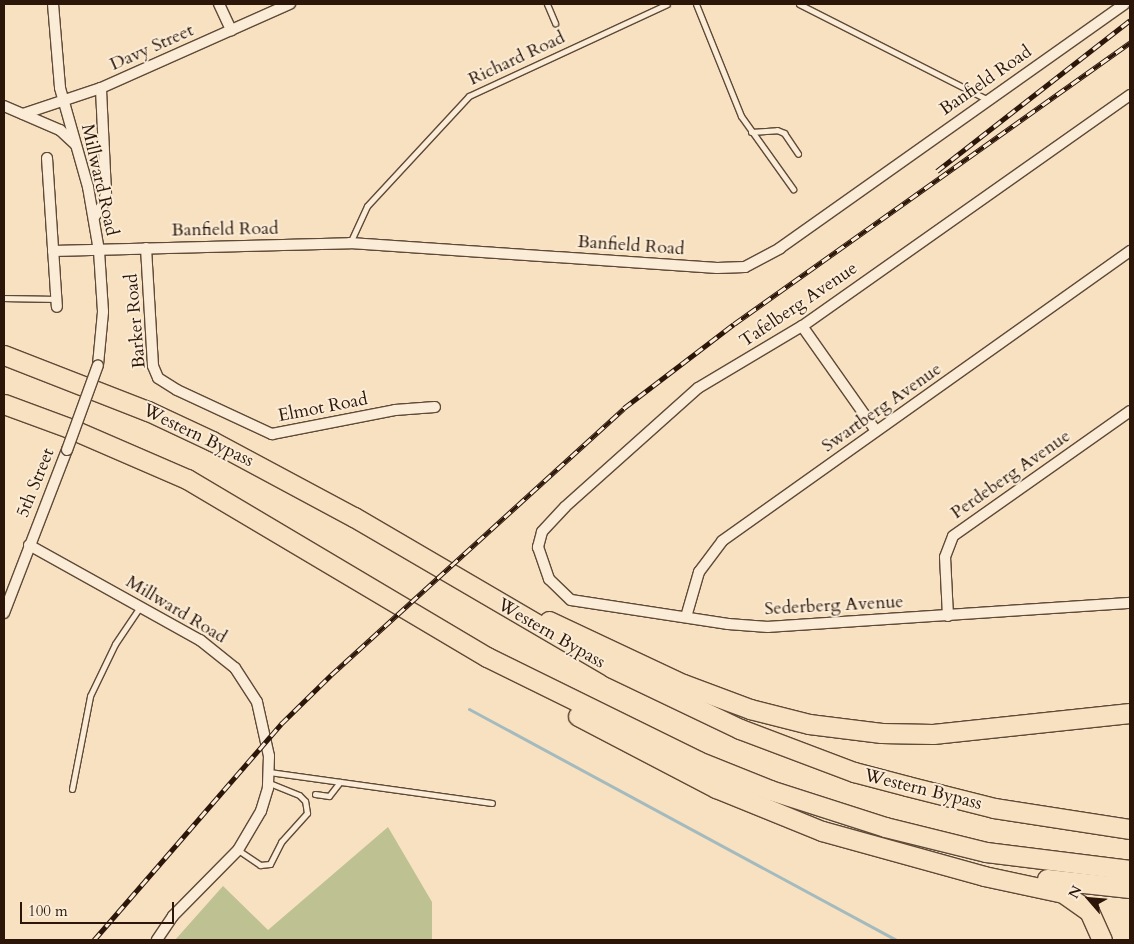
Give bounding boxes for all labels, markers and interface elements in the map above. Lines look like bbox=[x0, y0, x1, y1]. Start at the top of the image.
street label: Davy Street bbox=[107, 20, 197, 76]
street label: Richard Road bbox=[465, 27, 569, 91]
street label: Banfield Road bbox=[936, 41, 1036, 121]
street label: Millward Road bbox=[76, 122, 122, 238]
street label: Banfield Road bbox=[171, 218, 279, 242]
street label: Banfield Road bbox=[577, 231, 685, 261]
street label: Tafelberg Avenue bbox=[736, 258, 862, 352]
street label: Barker Road bbox=[121, 273, 151, 369]
street label: Swartberg Avenue bbox=[818, 359, 946, 457]
street label: Elmot Road bbox=[276, 389, 370, 427]
street label: Western Bypass bbox=[139, 400, 257, 472]
street label: Perdeberg Avenue bbox=[947, 426, 1075, 524]
street label: 5th Street bbox=[12, 445, 60, 521]
street label: Millward Road bbox=[122, 571, 230, 649]
street label: Sederberg Avenue bbox=[764, 592, 904, 620]
street label: Western Bypass bbox=[493, 594, 609, 674]
street label: Western Bypass bbox=[862, 765, 984, 815]
north arrow bbox=[1064, 874, 1114, 924]
text: N bbox=[1064, 882, 1086, 902]
scale bar bbox=[22, 892, 176, 924]
text: 100 m bbox=[28, 901, 68, 921]

